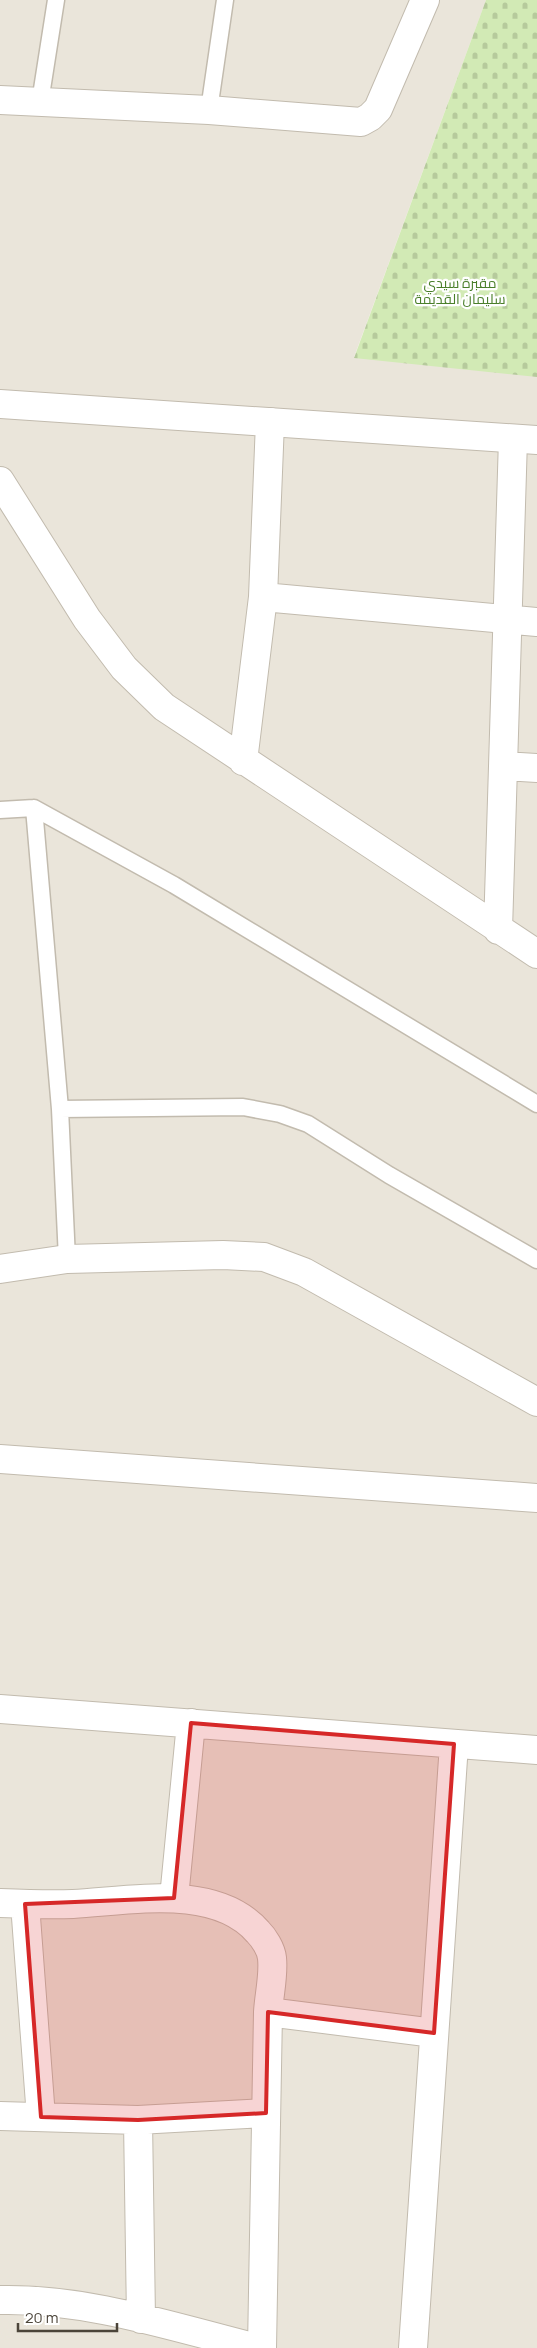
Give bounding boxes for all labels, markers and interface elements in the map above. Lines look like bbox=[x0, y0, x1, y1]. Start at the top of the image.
park label: مقبرة سيدي سليمان القديمة bbox=[414, 273, 506, 308]
scale bar bbox=[18, 2300, 116, 2332]
text: 20 m bbox=[25, 2307, 58, 2328]

